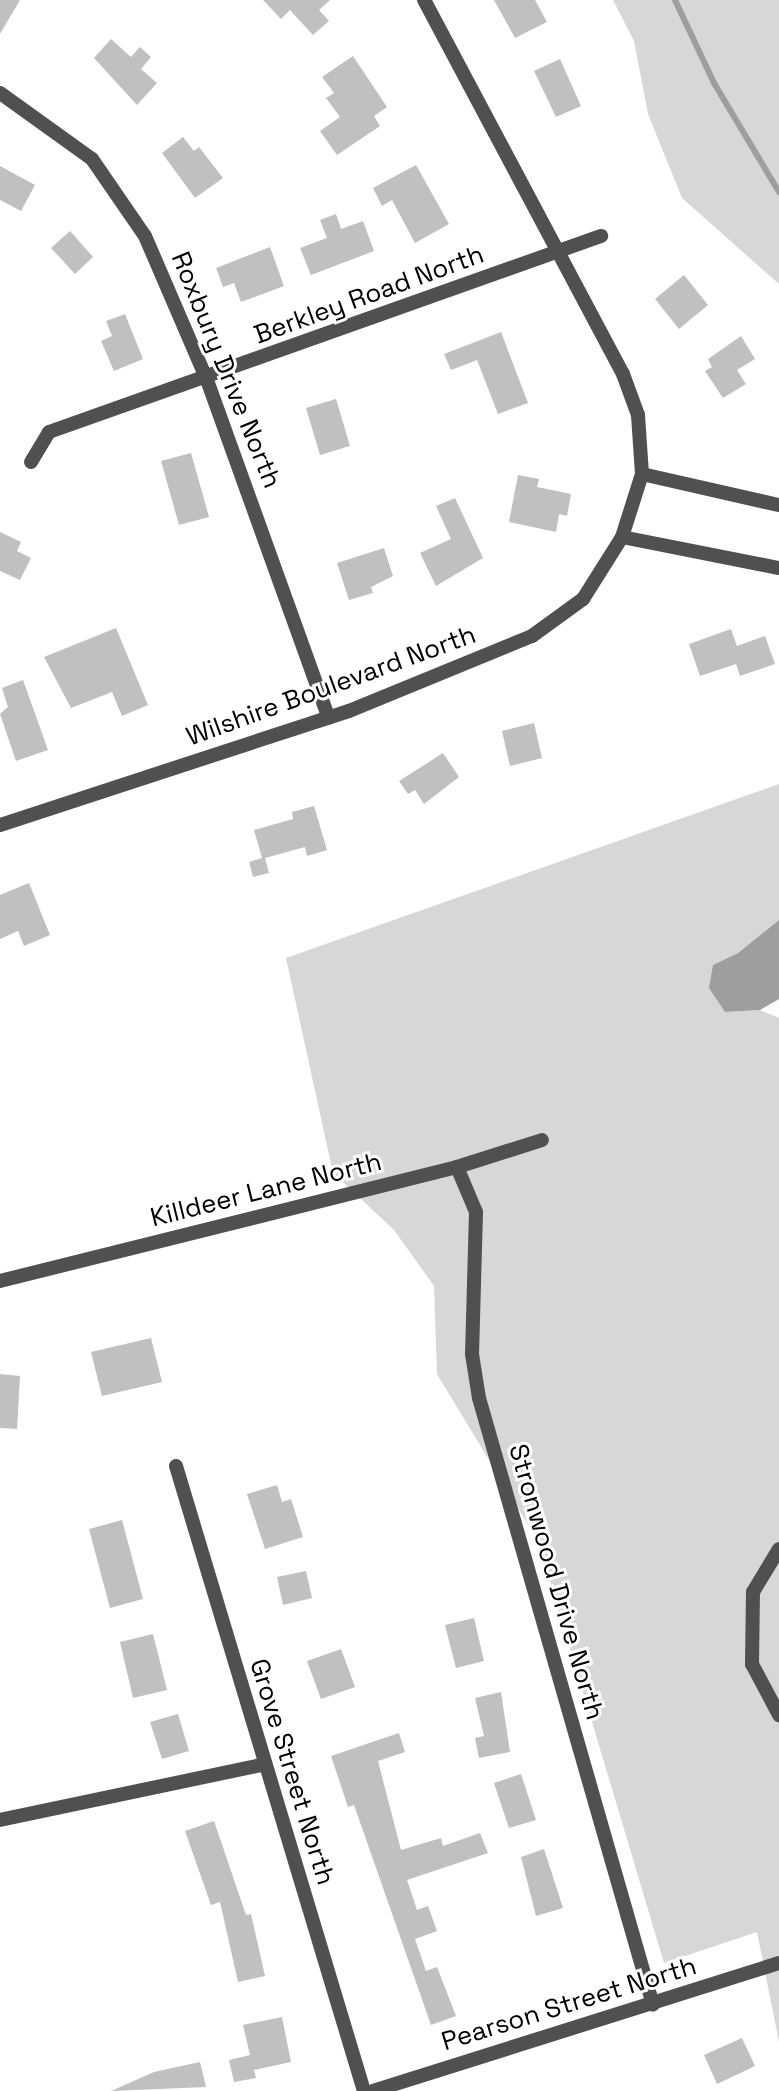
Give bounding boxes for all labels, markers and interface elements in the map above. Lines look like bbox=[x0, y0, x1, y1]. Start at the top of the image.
street label: Berkley Road North bbox=[250, 239, 488, 351]
street label: Roxbury Drive North bbox=[164, 247, 288, 493]
street label: Wilshire Boulevard North bbox=[182, 619, 480, 753]
street label: Killdeer Lane North bbox=[147, 1146, 385, 1234]
street label: Stronwood Drive North bbox=[502, 1441, 610, 1723]
street label: Grove Street North bbox=[243, 1655, 341, 1889]
street label: Pearson Street North bbox=[438, 1950, 700, 2058]

